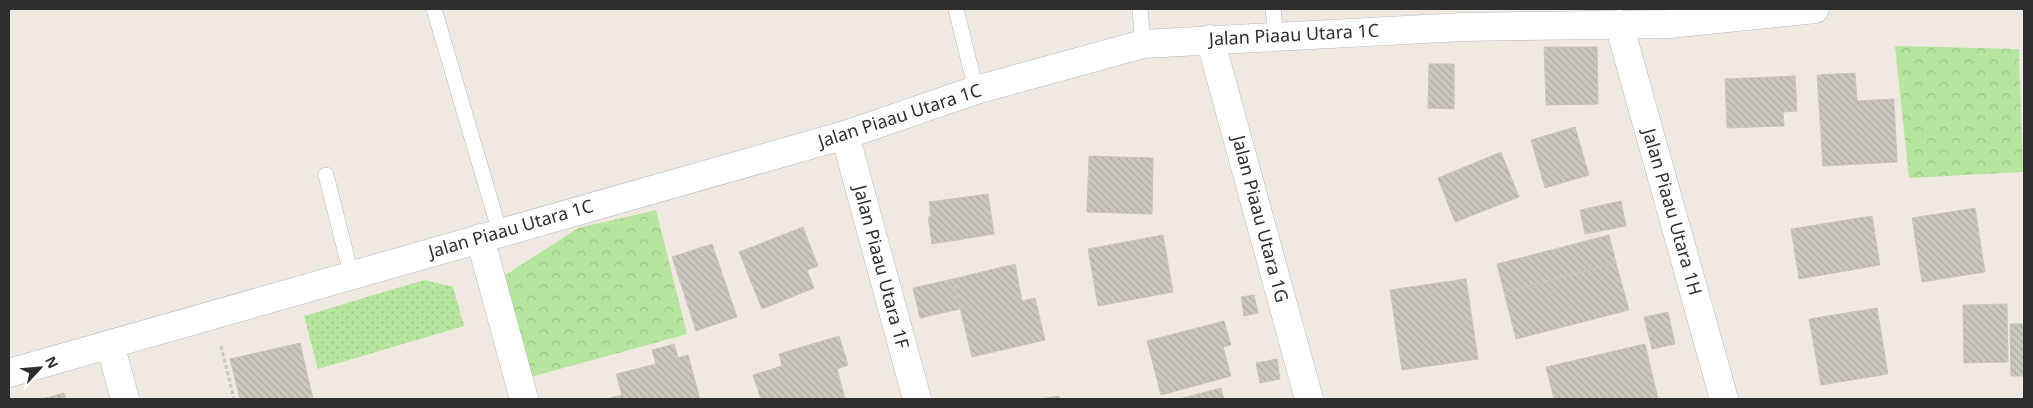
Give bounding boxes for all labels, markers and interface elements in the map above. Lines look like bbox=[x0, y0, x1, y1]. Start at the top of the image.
street label: Jalan Piaau Utara 1C bbox=[1206, 18, 1380, 51]
street label: Jalan Piaau Utara 1C bbox=[813, 77, 984, 153]
street label: Jalan Piaau Utara 1H bbox=[1637, 124, 1708, 298]
street label: Jalan Piaau Utara 1G bbox=[1227, 131, 1295, 305]
street label: Jalan Piaau Utara 1F bbox=[848, 180, 915, 351]
street label: Jalan Piaau Utara 1C bbox=[424, 193, 596, 264]
north arrow bbox=[15, 343, 65, 393]
text: N bbox=[41, 353, 63, 371]

